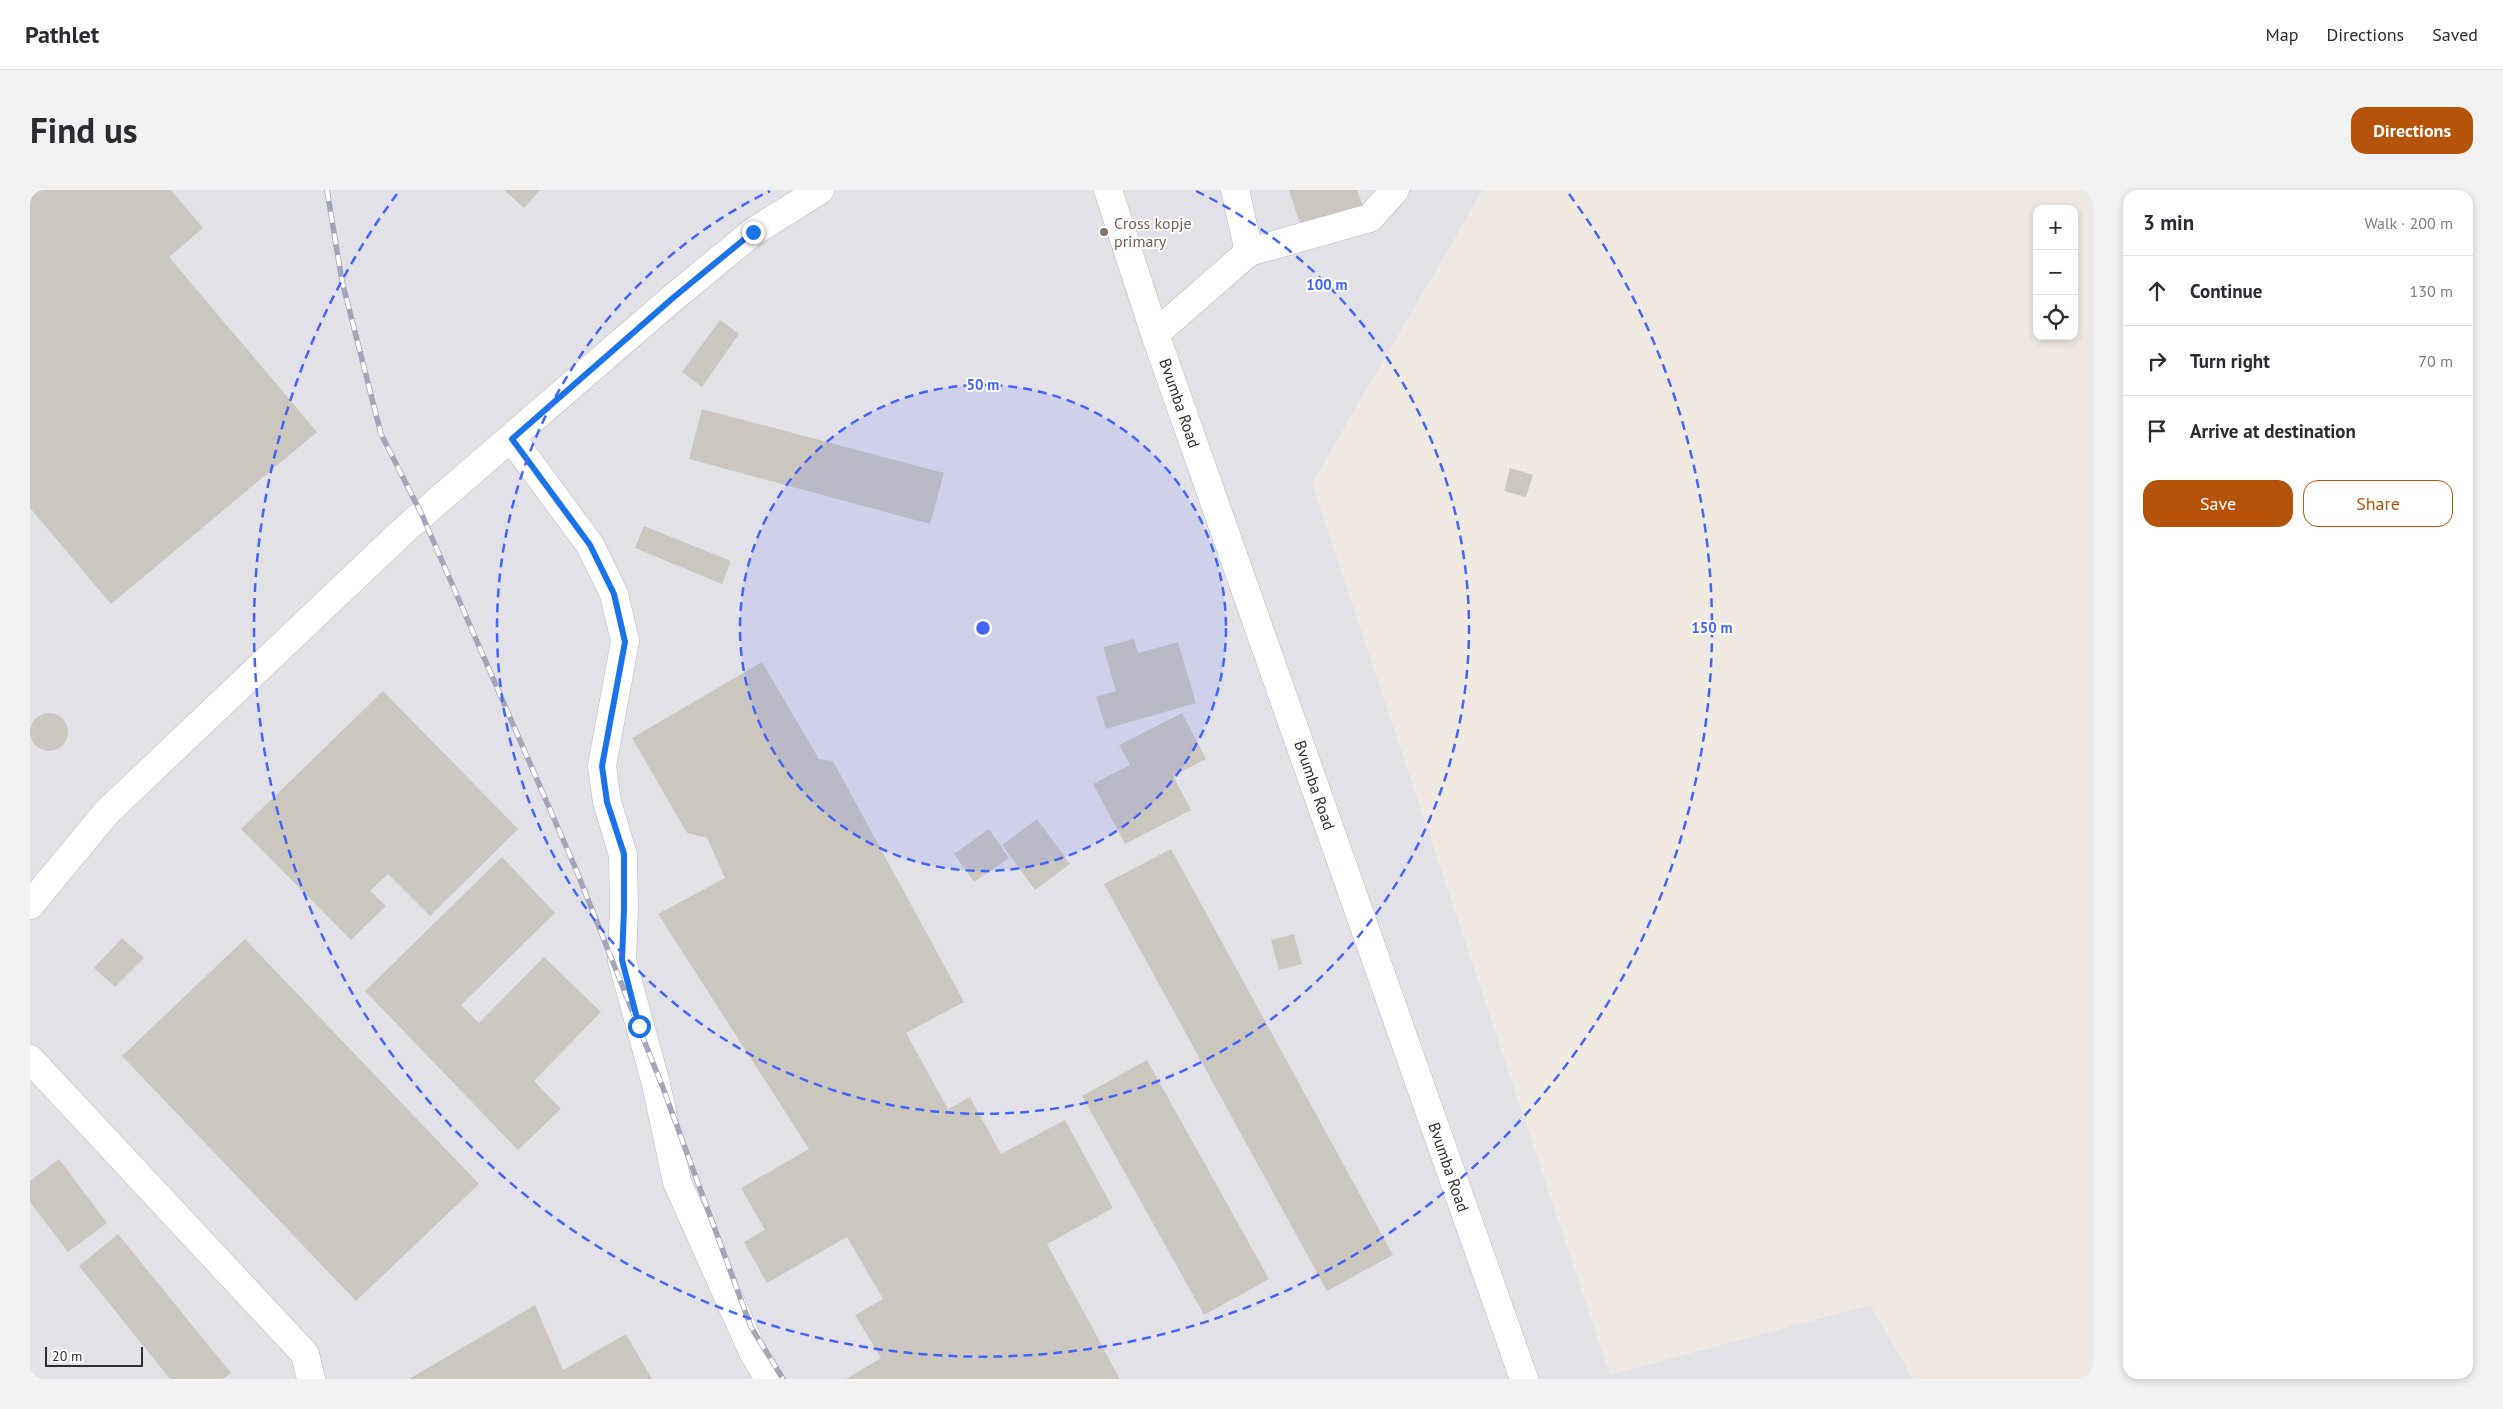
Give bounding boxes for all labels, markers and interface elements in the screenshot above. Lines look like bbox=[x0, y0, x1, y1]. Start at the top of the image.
text: Pathlet bbox=[25, 19, 99, 50]
text: Map bbox=[2266, 23, 2298, 46]
text: Directions bbox=[2326, 23, 2404, 46]
text: Saved bbox=[2432, 23, 2478, 46]
text: Find us bbox=[30, 107, 138, 153]
button: Directions bbox=[2351, 107, 2473, 154]
map controls bbox=[2033, 205, 2078, 340]
button: + bbox=[2033, 205, 2078, 250]
text: 3 min bbox=[2143, 209, 2194, 236]
place label: Cross kopje primary bbox=[1114, 213, 1192, 251]
text: Walk · 200 m bbox=[2364, 213, 2453, 233]
route end bbox=[742, 221, 765, 244]
marker: Cross kopje primary bbox=[1098, 226, 1110, 238]
button: − bbox=[2033, 250, 2078, 295]
text: 100 m bbox=[1306, 275, 1348, 294]
icon: ahead bbox=[2143, 277, 2171, 305]
text: Continue bbox=[2190, 279, 2262, 303]
text: 130 m bbox=[2410, 281, 2453, 301]
button: locate bbox=[2033, 295, 2078, 340]
icon: right bbox=[2143, 347, 2171, 375]
text: Turn right bbox=[2190, 349, 2270, 373]
text: 70 m bbox=[2418, 351, 2453, 371]
street label: Bvumba Road bbox=[1155, 356, 1205, 450]
text: 50 m bbox=[967, 375, 999, 394]
icon: arrive bbox=[2143, 417, 2171, 445]
text: Arrive at destination bbox=[2190, 419, 2356, 443]
button: Save bbox=[2143, 480, 2293, 527]
button: Share bbox=[2303, 480, 2453, 527]
text: 150 m bbox=[1691, 618, 1733, 637]
centre of rings bbox=[974, 619, 992, 637]
street label: Bvumba Road bbox=[1290, 738, 1340, 832]
route start bbox=[628, 1015, 651, 1038]
street label: Bvumba Road bbox=[1424, 1120, 1474, 1214]
scale bar bbox=[45, 1344, 142, 1367]
text: 20 m bbox=[52, 1347, 82, 1365]

